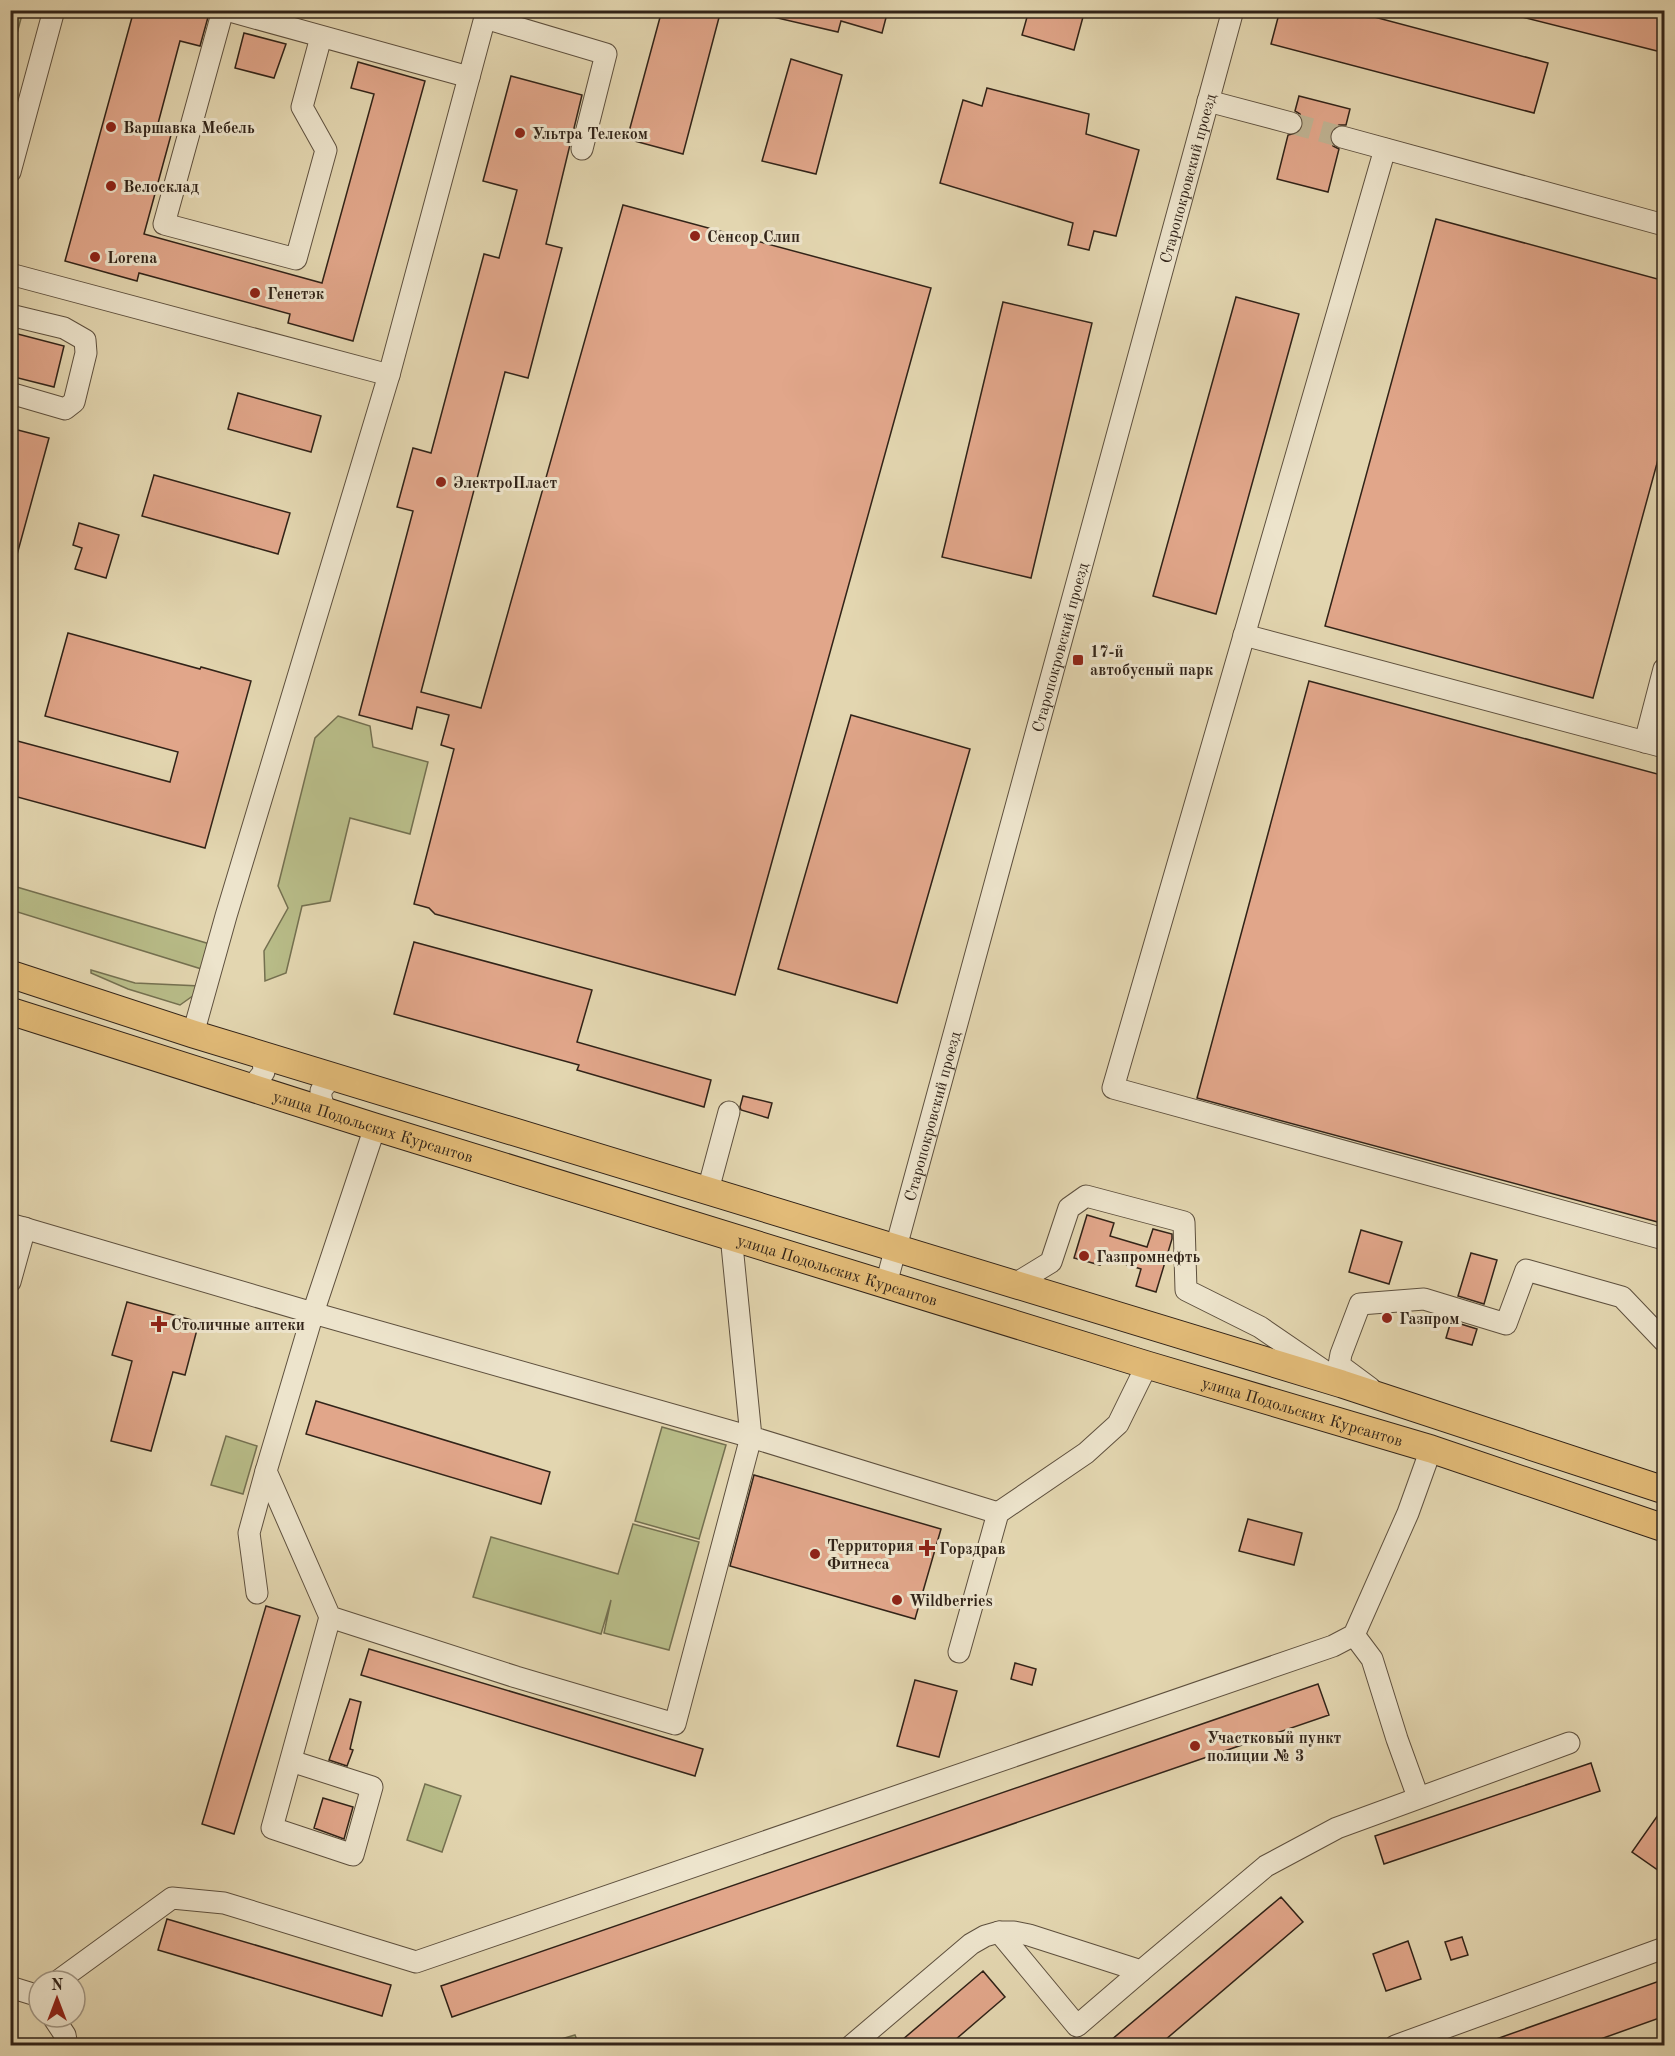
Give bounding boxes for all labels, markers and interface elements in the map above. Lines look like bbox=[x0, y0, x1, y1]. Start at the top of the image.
street label: Старопокровский проезд bbox=[1158, 92, 1220, 265]
marker: Варшавка Мебель bbox=[104, 120, 118, 134]
place label: Варшавка Мебель bbox=[123, 121, 255, 137]
marker: Ультра Телеком bbox=[513, 126, 527, 140]
place label: Ультра Телеком bbox=[532, 127, 648, 143]
marker: Велосклад bbox=[104, 179, 118, 193]
place label: Велосклад bbox=[123, 180, 199, 196]
marker: Сенсор Слип bbox=[688, 229, 702, 243]
place label: Сенсор Слип bbox=[707, 230, 800, 246]
marker: Lorena bbox=[88, 250, 102, 264]
place label: Lorena bbox=[107, 251, 157, 267]
marker: Генетэк bbox=[248, 286, 262, 300]
place label: Генетэк bbox=[267, 287, 325, 303]
marker: ЭлектроПласт bbox=[434, 475, 448, 489]
place label: ЭлектроПласт bbox=[453, 476, 557, 492]
street label: Старопокровский проезд bbox=[1031, 561, 1092, 734]
place label: 17-й автобусный парк bbox=[1090, 645, 1214, 679]
marker: 17-й автобусный парк bbox=[1071, 653, 1085, 667]
street label: Старопокровский проезд bbox=[903, 1030, 964, 1203]
street label: улица Подольских Курсантов bbox=[271, 1089, 475, 1167]
street label: улица Подольских Курсантов bbox=[735, 1233, 939, 1310]
marker: Газпромнефть bbox=[1077, 1249, 1091, 1263]
place label: Газпромнефть bbox=[1096, 1250, 1200, 1266]
marker: Газпром bbox=[1380, 1311, 1394, 1325]
place label: Газпром bbox=[1399, 1312, 1460, 1328]
marker: Столичные аптеки bbox=[152, 1317, 166, 1331]
place label: Столичные аптеки bbox=[171, 1318, 305, 1334]
street label: улица Подольских Курсантов bbox=[1200, 1376, 1404, 1450]
place label: Территория Фитнеса bbox=[827, 1539, 914, 1573]
marker: Горздрав bbox=[920, 1541, 934, 1555]
place label: Горздрав bbox=[939, 1542, 1006, 1558]
marker: Территория Фитнеса bbox=[808, 1547, 822, 1561]
marker: Wildberries bbox=[890, 1593, 904, 1607]
place label: Wildberries bbox=[909, 1594, 993, 1610]
place label: Участковый пункт полиции № 3 bbox=[1207, 1731, 1342, 1765]
marker: Участковый пункт полиции № 3 bbox=[1188, 1739, 1202, 1753]
north arrow bbox=[27, 1969, 87, 2029]
text: N bbox=[51, 1978, 64, 1994]

